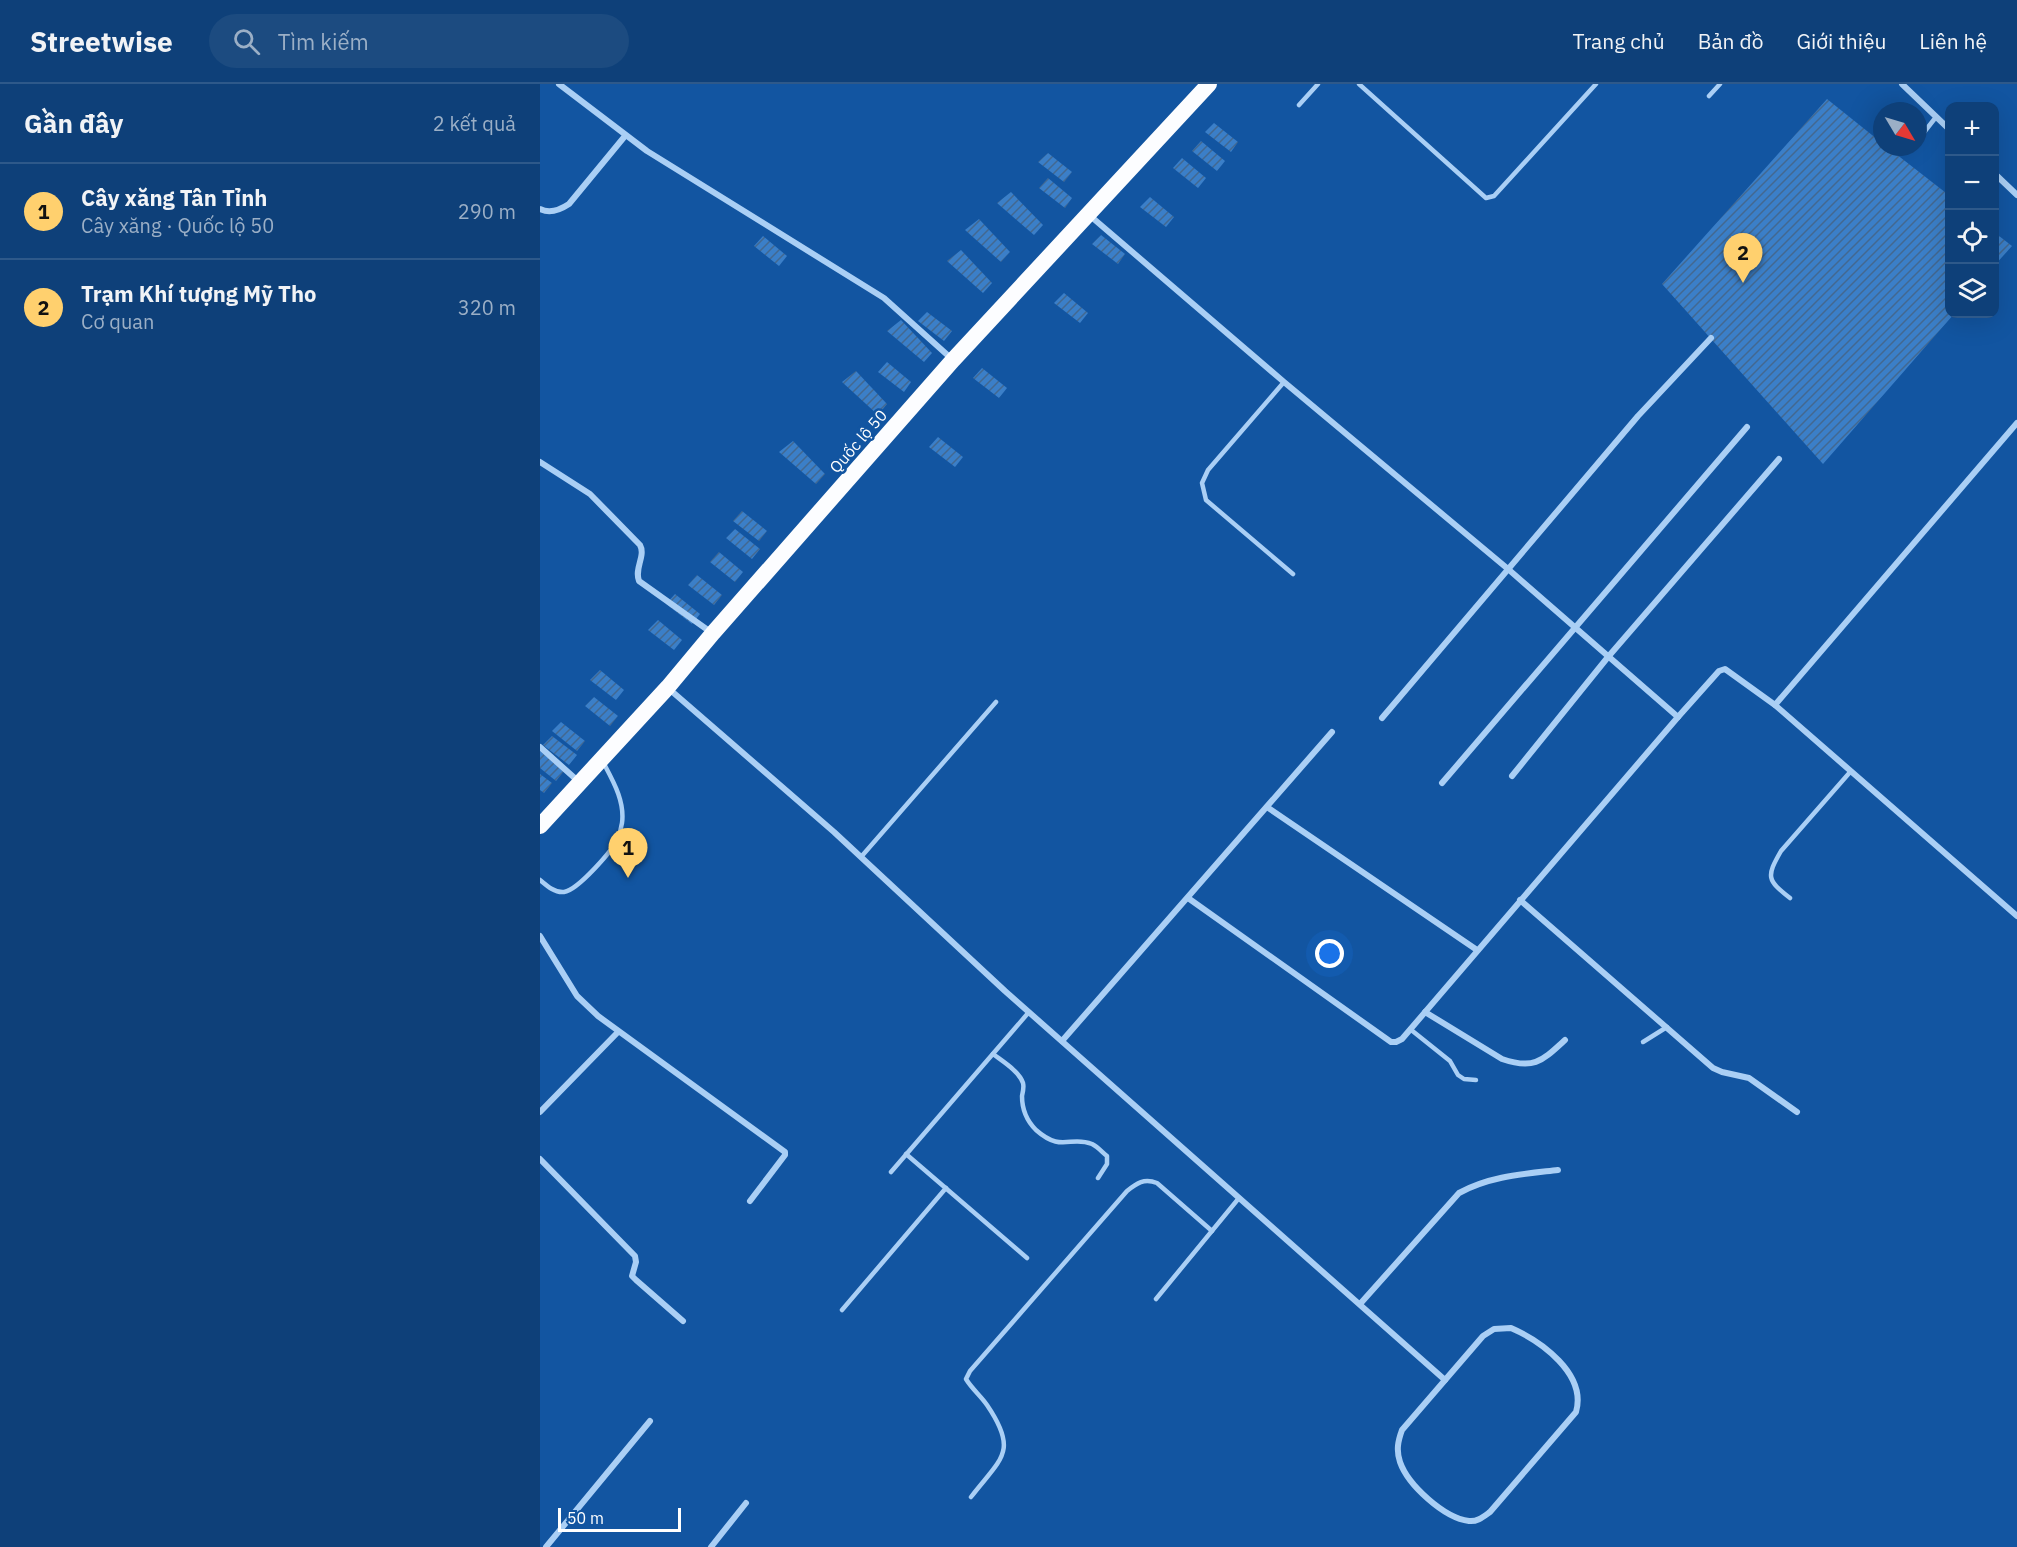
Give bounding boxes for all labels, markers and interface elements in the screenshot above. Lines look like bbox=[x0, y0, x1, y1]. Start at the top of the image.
search box bbox=[209, 14, 629, 68]
text: Streetwise bbox=[30, 23, 173, 60]
icon: search bbox=[230, 25, 263, 58]
text: Tìm kiếm bbox=[278, 27, 369, 56]
text: Trang chủ bbox=[1572, 27, 1665, 55]
text: Bản đồ bbox=[1698, 27, 1764, 55]
text: Giới thiệu bbox=[1797, 27, 1886, 55]
text: Liên hệ bbox=[1919, 27, 1987, 55]
north arrow bbox=[1873, 102, 1927, 156]
map controls bbox=[1945, 102, 1999, 318]
button: + bbox=[1945, 102, 1999, 156]
text: Gần đây bbox=[24, 106, 123, 140]
text: 2 kết quả bbox=[433, 110, 516, 137]
button: − bbox=[1945, 156, 1999, 210]
text: Cây xăng Tân Tỉnh bbox=[81, 183, 267, 212]
text: 1 bbox=[38, 198, 50, 225]
text: 290 m bbox=[458, 198, 516, 225]
button: locate bbox=[1945, 210, 1999, 264]
text: Cây xăng · Quốc lộ 50 bbox=[81, 212, 274, 239]
pin: 2 bbox=[1724, 234, 1762, 283]
button: layers bbox=[1945, 264, 1999, 318]
text: Trạm Khí tượng Mỹ Tho bbox=[81, 279, 316, 308]
text: 2 bbox=[38, 294, 50, 321]
text: 320 m bbox=[458, 294, 516, 321]
text: Cơ quan bbox=[81, 308, 154, 335]
street label: Quốc lộ 50 bbox=[825, 405, 891, 477]
pin: 1 bbox=[608, 828, 647, 878]
your location bbox=[1315, 939, 1344, 968]
scale bar bbox=[558, 1505, 681, 1532]
text: 50 m bbox=[567, 1508, 604, 1528]

